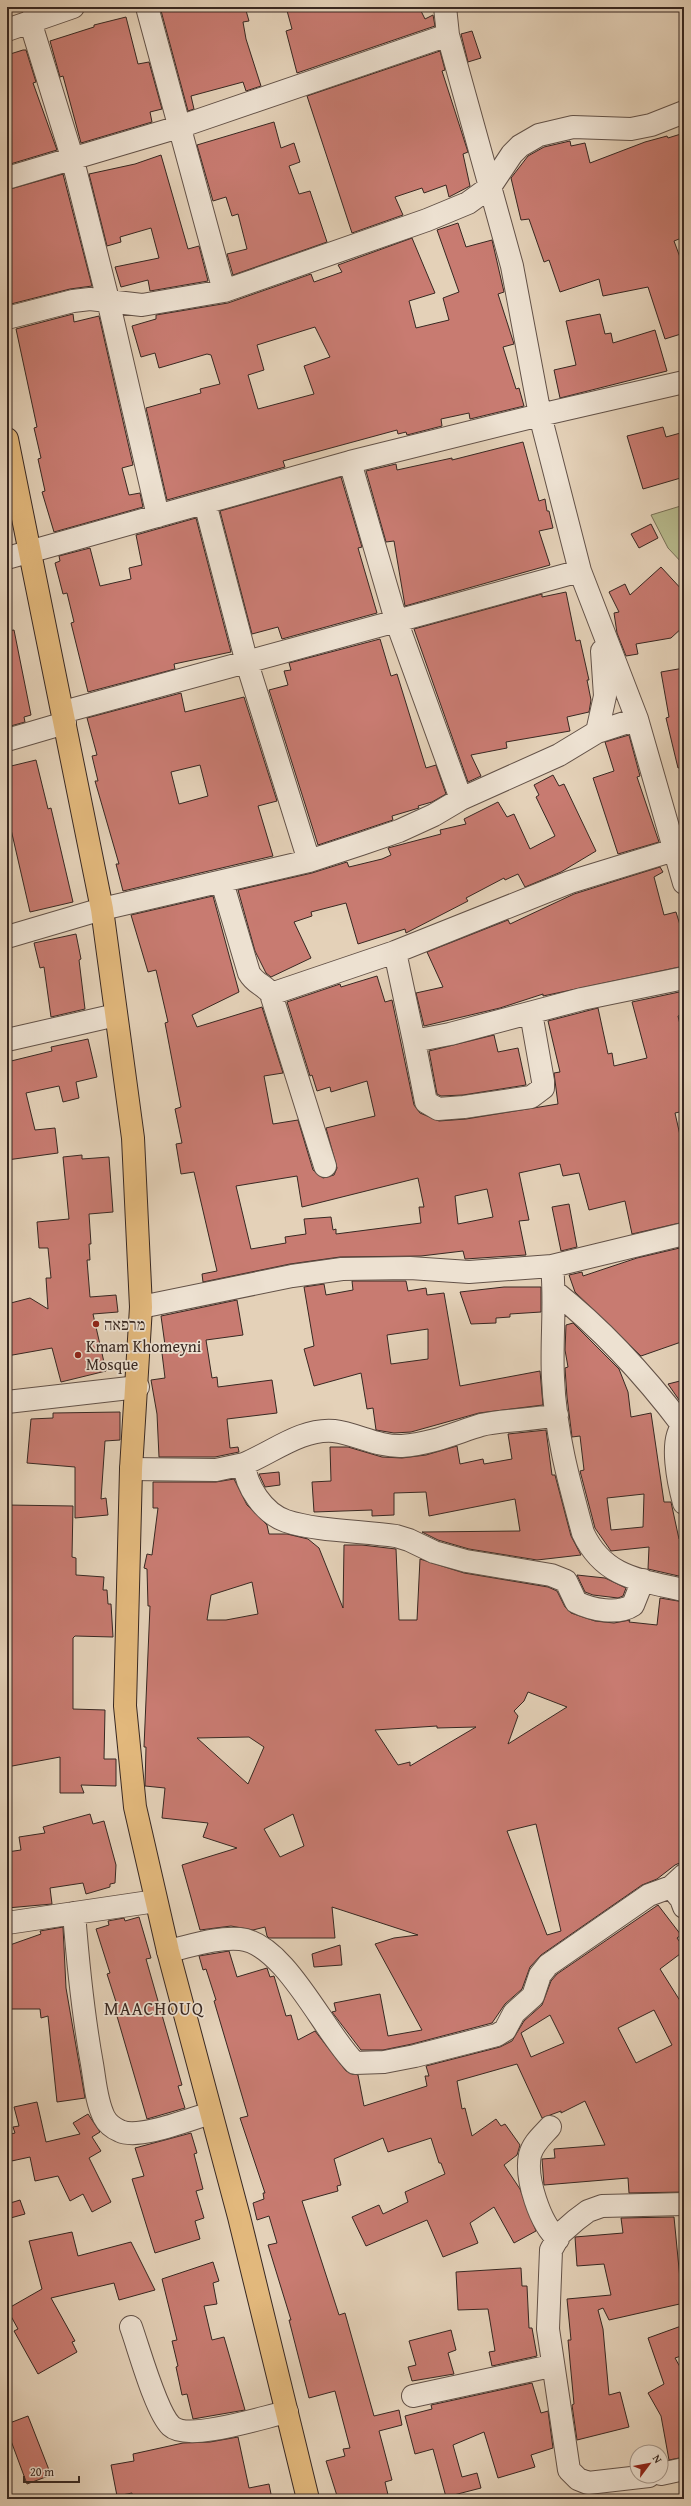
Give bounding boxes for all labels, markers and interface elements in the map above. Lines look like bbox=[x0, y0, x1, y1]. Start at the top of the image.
place label: מרפאה bbox=[104, 1312, 145, 1336]
marker: מרפאה bbox=[91, 1319, 101, 1329]
place label: Kmam Khomeyni Mosque bbox=[86, 1334, 202, 1376]
marker: Kmam Khomeyni Mosque bbox=[73, 1350, 83, 1360]
district label: MAACHOUQ bbox=[104, 1995, 204, 2022]
north arrow bbox=[629, 2444, 669, 2484]
text: N bbox=[649, 2451, 667, 2467]
scale bar bbox=[24, 2458, 79, 2484]
text: 20 m bbox=[30, 2463, 54, 2480]

